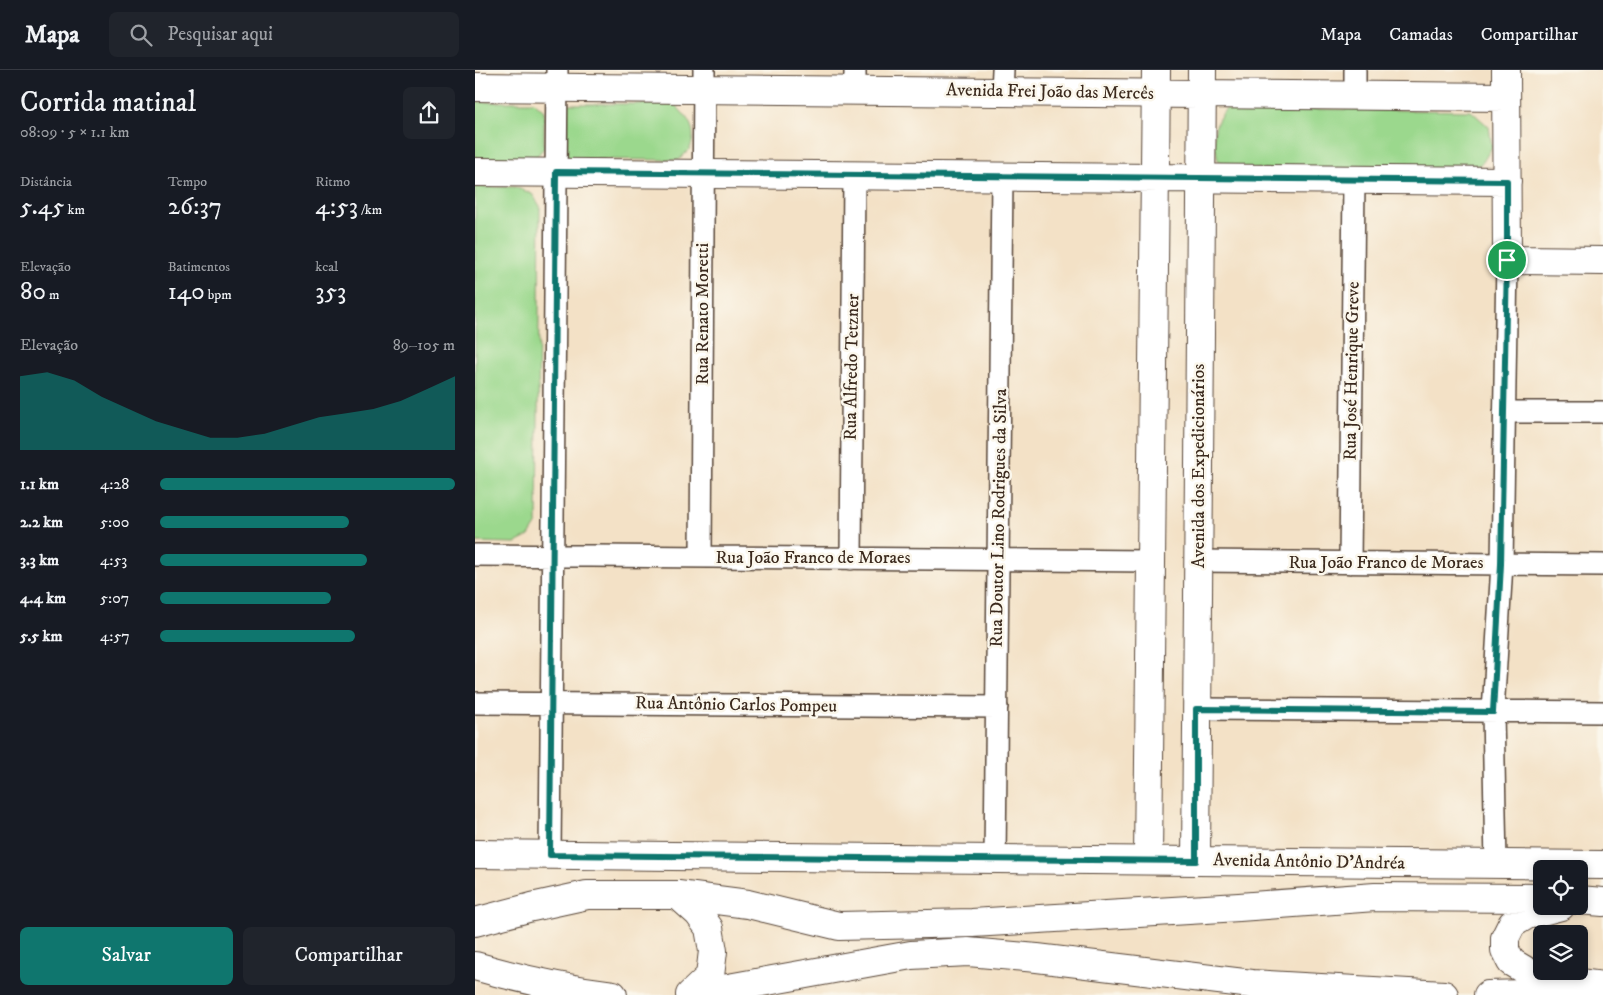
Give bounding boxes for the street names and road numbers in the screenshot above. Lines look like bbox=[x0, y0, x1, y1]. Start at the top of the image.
street label: Avenida Frei João das Mercês bbox=[946, 79, 1154, 105]
street label: Rua Renato Moretti bbox=[692, 243, 714, 385]
street label: Rua José Henrique Greve bbox=[1339, 281, 1365, 461]
street label: Rua Alfredo Tetzner bbox=[840, 293, 864, 441]
street label: Avenida dos Expedicionários bbox=[1188, 364, 1210, 568]
street label: Rua Doutor Lino Rodrigues da Silva bbox=[986, 388, 1012, 648]
street label: Rua João Franco de Moraes bbox=[715, 547, 911, 569]
street label: Rua João Franco de Moraes bbox=[1288, 552, 1484, 574]
street label: Rua Antônio Carlos Pompeu bbox=[635, 692, 837, 718]
street label: Avenida Antônio D'Andréa bbox=[1213, 849, 1405, 875]

